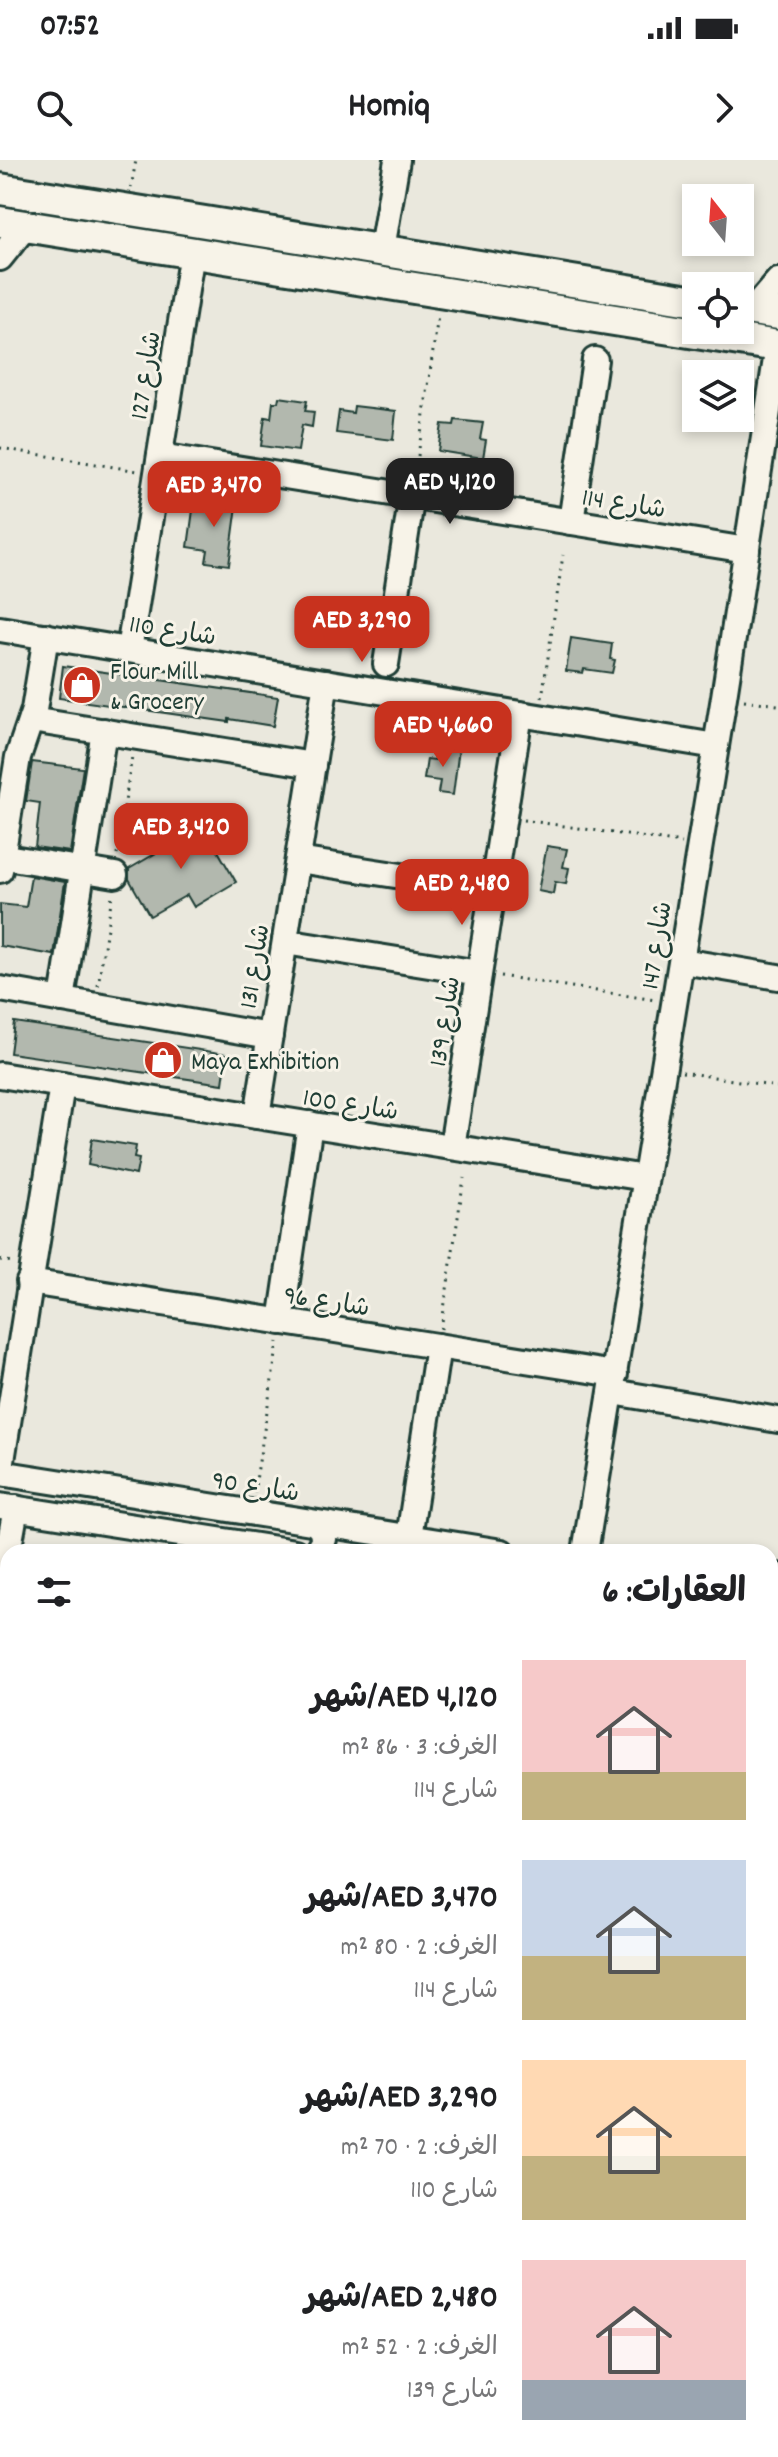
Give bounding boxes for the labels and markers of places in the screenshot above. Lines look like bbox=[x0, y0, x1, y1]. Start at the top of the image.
pin: AED 4,120 bbox=[358, 458, 542, 526]
pin: AED 3,470 bbox=[122, 461, 306, 529]
pin: AED 3,290 bbox=[270, 596, 454, 664]
place label: Flour Mill & Grocery bbox=[110, 655, 204, 722]
shop icon: Flour Mill & Grocery bbox=[61, 664, 103, 706]
pin: AED 4,660 bbox=[351, 701, 535, 769]
pin: AED 3,420 bbox=[89, 803, 273, 871]
pin: AED 2,480 bbox=[370, 859, 554, 927]
shop icon: Maya Exhibition bbox=[142, 1039, 184, 1081]
place label: Maya Exhibition bbox=[191, 1045, 339, 1082]

